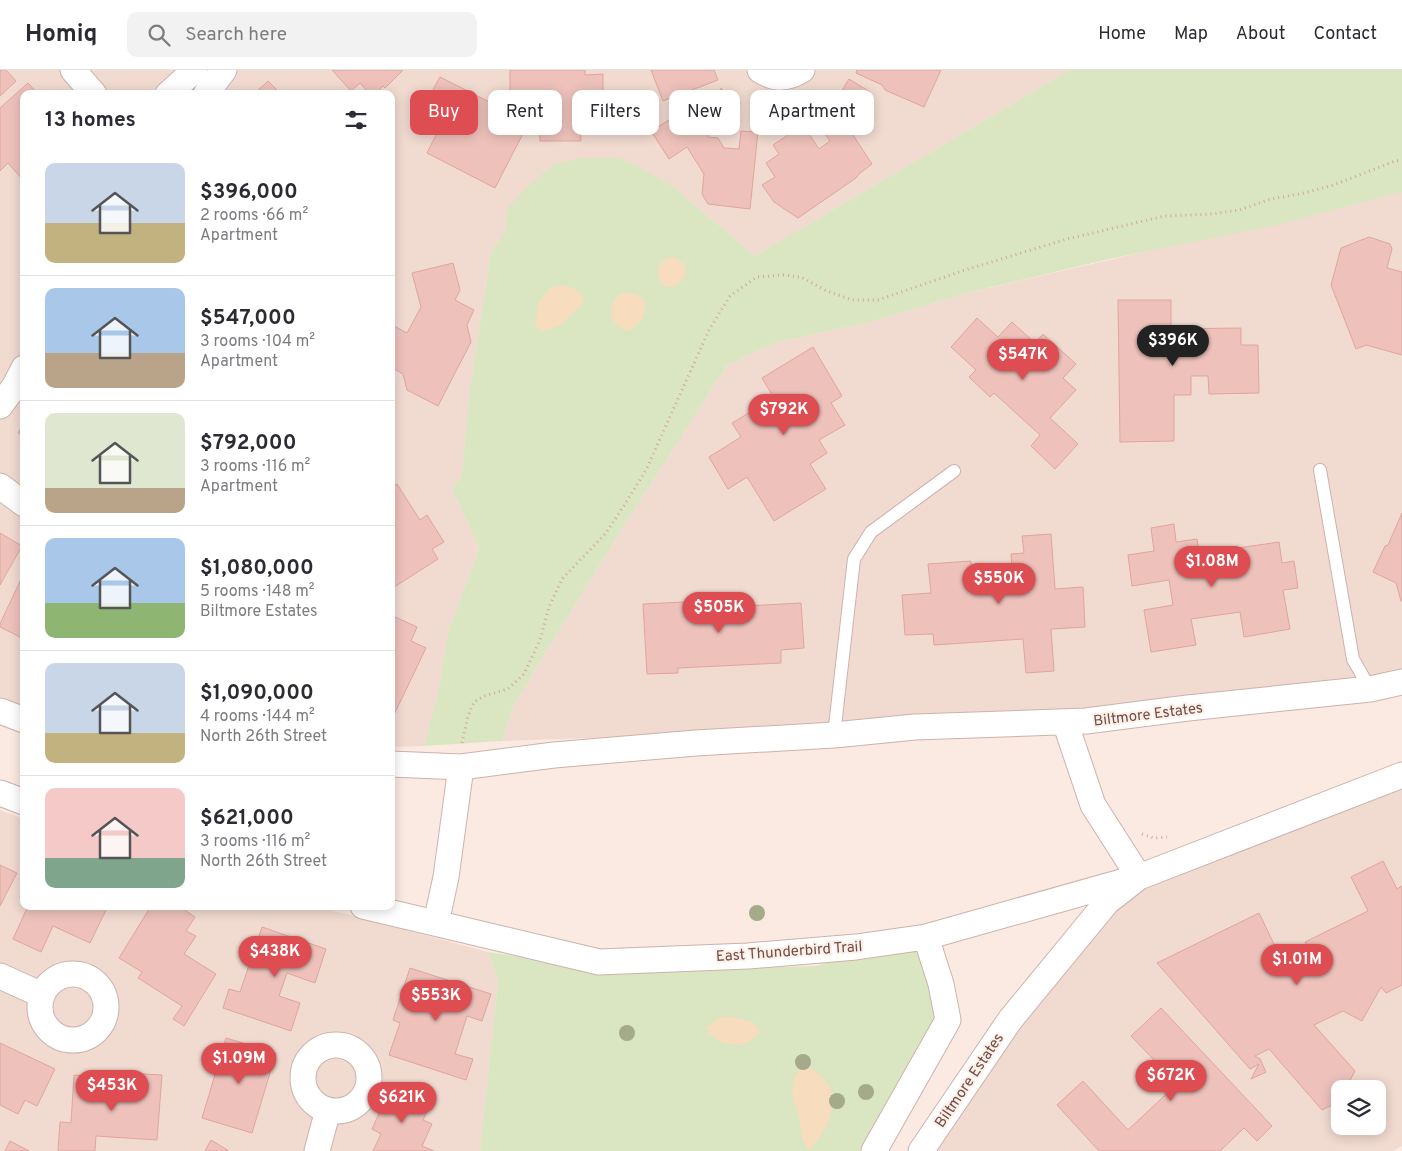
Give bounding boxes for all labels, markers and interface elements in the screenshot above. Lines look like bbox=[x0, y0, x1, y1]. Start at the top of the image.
search box bbox=[127, 12, 477, 57]
text: Homiq bbox=[25, 20, 97, 50]
icon: search bbox=[145, 21, 173, 49]
text: Search here bbox=[185, 23, 287, 47]
text: Home bbox=[1098, 23, 1146, 46]
text: Map bbox=[1174, 23, 1208, 46]
text: About bbox=[1236, 23, 1285, 46]
text: Contact bbox=[1313, 23, 1377, 46]
chip: Buy bbox=[410, 90, 478, 135]
chip: Rent bbox=[488, 90, 562, 135]
chip: Filters bbox=[572, 90, 659, 135]
chip: New bbox=[669, 90, 740, 135]
chip: Apartment bbox=[750, 90, 874, 135]
icon: filters bbox=[342, 106, 370, 134]
text: 13 homes bbox=[45, 107, 136, 134]
text: $396,000 bbox=[200, 179, 298, 206]
icon: home bbox=[85, 183, 145, 243]
text: 2 rooms · 66 m² bbox=[200, 206, 308, 226]
text: Apartment bbox=[200, 226, 278, 246]
text: $547,000 bbox=[200, 305, 296, 332]
icon: home bbox=[85, 308, 145, 368]
pin: $396K bbox=[1138, 324, 1208, 367]
text: $396K bbox=[1148, 331, 1198, 351]
text: 3 rooms · 104 m² bbox=[200, 332, 315, 352]
pin: $547K bbox=[988, 338, 1058, 381]
text: $547K bbox=[998, 345, 1048, 365]
text: Apartment bbox=[200, 352, 278, 372]
pin: $792K bbox=[749, 394, 819, 436]
text: $792K bbox=[759, 400, 809, 420]
text: $792,000 bbox=[200, 430, 297, 457]
icon: home bbox=[85, 433, 145, 493]
text: 3 rooms · 116 m² bbox=[200, 457, 310, 477]
text: Apartment bbox=[200, 477, 278, 497]
pin: $1.08M bbox=[1171, 546, 1253, 588]
text: $1.08M bbox=[1185, 552, 1239, 572]
text: $1,080,000 bbox=[200, 555, 314, 582]
icon: home bbox=[85, 558, 145, 618]
pin: $550K bbox=[964, 562, 1034, 605]
text: $550K bbox=[973, 569, 1025, 589]
text: 5 rooms · 148 m² bbox=[200, 582, 315, 602]
pin: $505K bbox=[684, 592, 754, 634]
text: $505K bbox=[693, 598, 745, 618]
text: Biltmore Estates bbox=[200, 602, 318, 622]
text: $1,090,000 bbox=[200, 680, 314, 707]
icon: home bbox=[85, 683, 145, 743]
street label: Biltmore Estates bbox=[1092, 699, 1204, 732]
text: 4 rooms · 144 m² bbox=[200, 707, 315, 727]
text: North 26th Street bbox=[200, 727, 327, 747]
text: $621,000 bbox=[200, 805, 294, 832]
icon: home bbox=[85, 808, 145, 868]
text: 3 rooms · 116 m² bbox=[200, 832, 310, 852]
text: North 26th Street bbox=[200, 852, 327, 872]
pin: $438K bbox=[240, 936, 310, 978]
street label: East Thunderbird Trail bbox=[715, 938, 863, 967]
text: $438K bbox=[250, 942, 300, 962]
pin: $1.01M bbox=[1256, 944, 1338, 986]
text: $1.01M bbox=[1272, 950, 1322, 970]
pin: $553K bbox=[401, 980, 471, 1022]
text: $553K bbox=[411, 986, 461, 1006]
street label: Biltmore Estates bbox=[932, 1030, 1009, 1132]
pin: $1.09M bbox=[198, 1042, 280, 1085]
text: $1.09M bbox=[212, 1049, 266, 1069]
pin: $672K bbox=[1136, 1060, 1206, 1102]
text: $672K bbox=[1147, 1066, 1195, 1086]
pin: $453K bbox=[77, 1070, 147, 1112]
text: $453K bbox=[87, 1076, 137, 1096]
map controls bbox=[1331, 1080, 1386, 1135]
button: layers bbox=[1331, 1080, 1386, 1135]
pin: $621K bbox=[367, 1082, 437, 1124]
text: $621K bbox=[379, 1088, 425, 1108]

